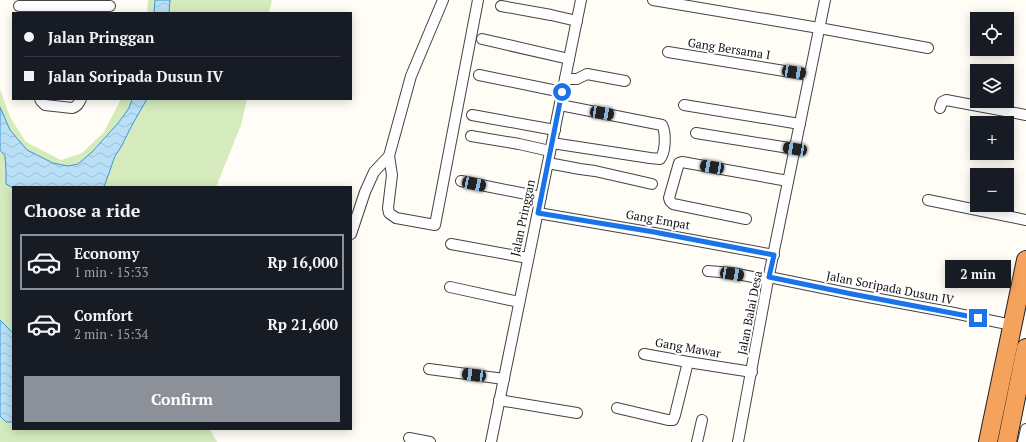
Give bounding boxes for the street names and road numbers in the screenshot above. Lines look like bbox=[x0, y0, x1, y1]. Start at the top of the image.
street label: Gang Bersama I bbox=[687, 35, 771, 62]
street label: Jalan Pringgan bbox=[507, 178, 538, 258]
street label: Gang Empat bbox=[625, 206, 692, 233]
street label: Jalan Soripada Dusun IV bbox=[825, 268, 956, 307]
street label: Jalan Balai Desa bbox=[734, 270, 765, 356]
street label: Gang Mawar bbox=[654, 334, 723, 361]

